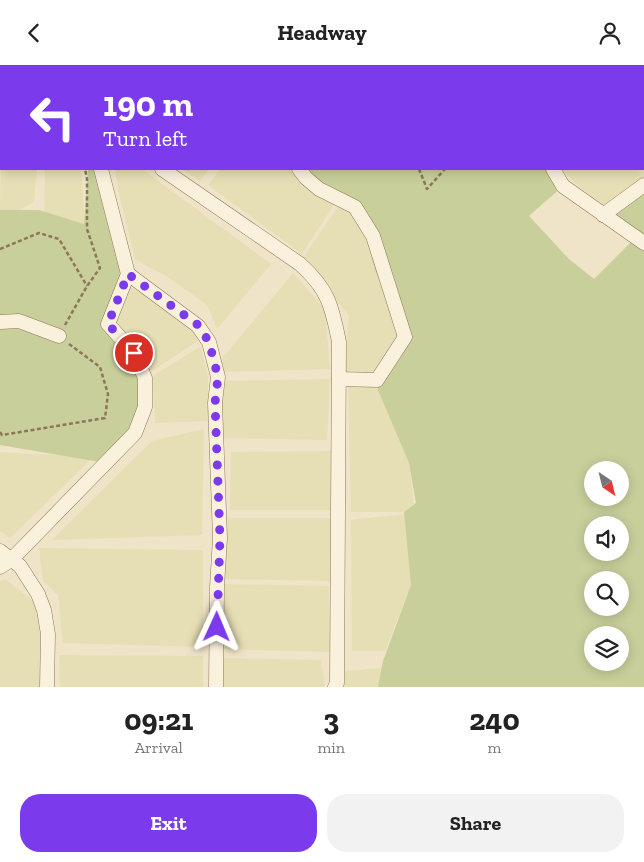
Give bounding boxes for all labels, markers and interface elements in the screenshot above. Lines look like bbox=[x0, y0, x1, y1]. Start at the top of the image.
icon: back bbox=[20, 19, 48, 47]
text: Headway bbox=[277, 19, 367, 46]
icon: person bbox=[596, 19, 624, 47]
text: 190 m bbox=[103, 83, 193, 125]
icon: left bbox=[20, 85, 85, 150]
text: Turn left bbox=[103, 125, 187, 152]
pin bbox=[113, 332, 155, 374]
icon: arrive bbox=[120, 339, 148, 367]
north arrow bbox=[584, 461, 629, 506]
map controls bbox=[584, 461, 629, 671]
button: sound bbox=[584, 516, 629, 561]
button: search bbox=[584, 571, 629, 616]
position arrow bbox=[190, 600, 242, 652]
button: layers bbox=[584, 626, 629, 671]
text: 09:21 bbox=[124, 702, 193, 738]
text: 3 bbox=[323, 702, 339, 738]
text: 240 bbox=[469, 702, 520, 738]
text: Arrival bbox=[135, 738, 183, 757]
text: min bbox=[318, 738, 345, 757]
text: m bbox=[488, 738, 501, 757]
button: Exit bbox=[20, 794, 317, 852]
button: Share bbox=[327, 794, 624, 852]

